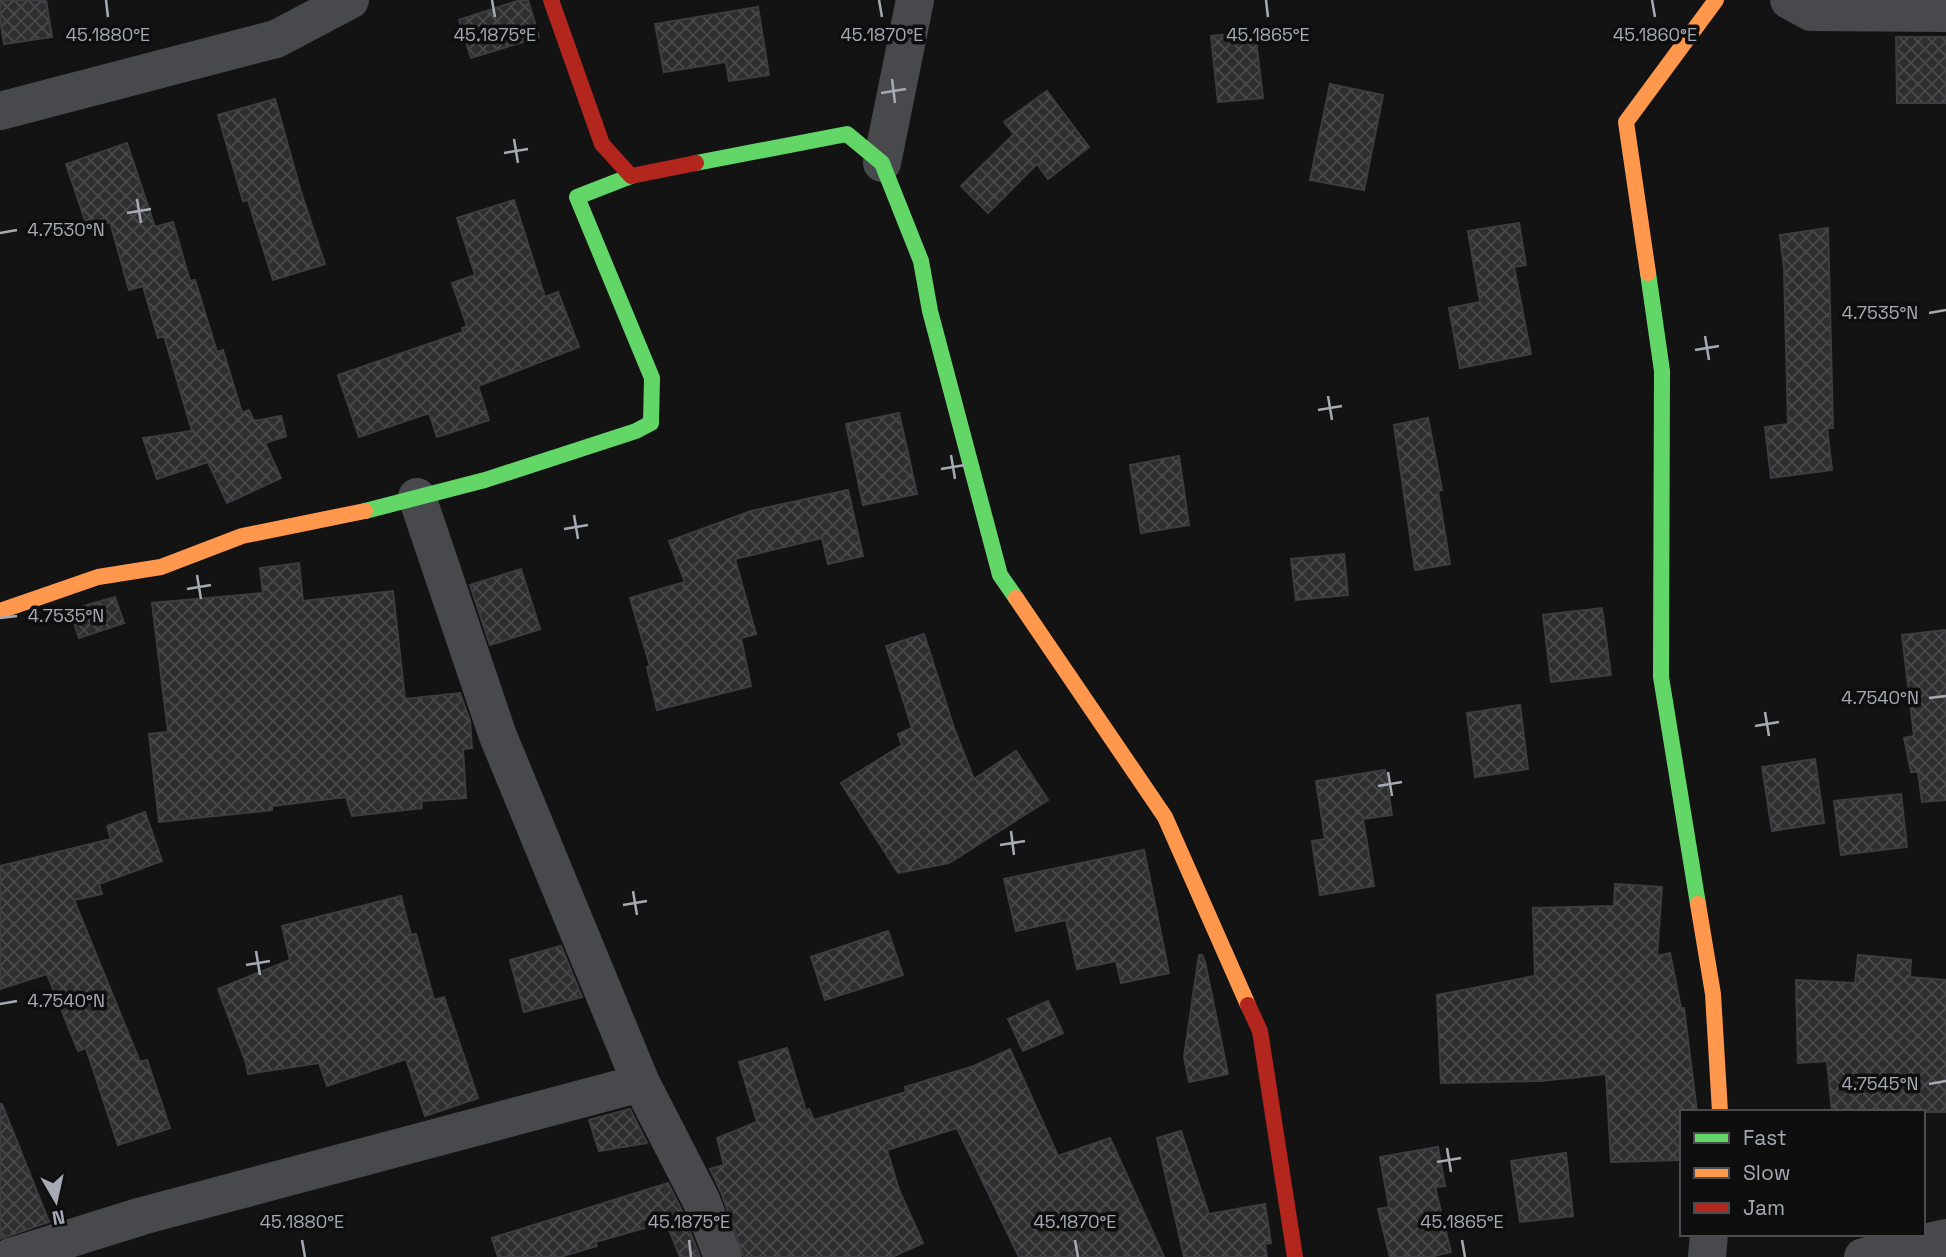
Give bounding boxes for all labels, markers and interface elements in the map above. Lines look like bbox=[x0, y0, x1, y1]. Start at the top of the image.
text: 45.1880°E bbox=[66, 23, 150, 46]
text: 45.1875°E bbox=[454, 23, 536, 46]
text: 45.1870°E bbox=[841, 23, 923, 46]
text: 45.1865°E bbox=[1226, 23, 1310, 46]
text: 45.1860°E bbox=[1613, 23, 1697, 46]
text: 4.7530°N bbox=[27, 218, 105, 241]
text: 4.7535°N bbox=[1842, 301, 1918, 324]
text: 4.7535°N bbox=[28, 604, 104, 627]
text: 4.7540°N bbox=[1841, 686, 1919, 709]
text: 4.7540°N bbox=[27, 989, 105, 1012]
text: 4.7545°N bbox=[1842, 1072, 1918, 1095]
legend bbox=[1680, 1110, 1925, 1236]
text: Fast bbox=[1743, 1124, 1787, 1151]
text: Slow bbox=[1743, 1159, 1791, 1186]
north arrow bbox=[21, 1166, 91, 1236]
text: Jam bbox=[1743, 1194, 1785, 1221]
text: N bbox=[50, 1204, 67, 1231]
text: 45.1880°E bbox=[260, 1210, 344, 1233]
text: 45.1875°E bbox=[648, 1210, 730, 1233]
text: 45.1870°E bbox=[1034, 1210, 1116, 1233]
text: 45.1865°E bbox=[1420, 1210, 1504, 1233]

